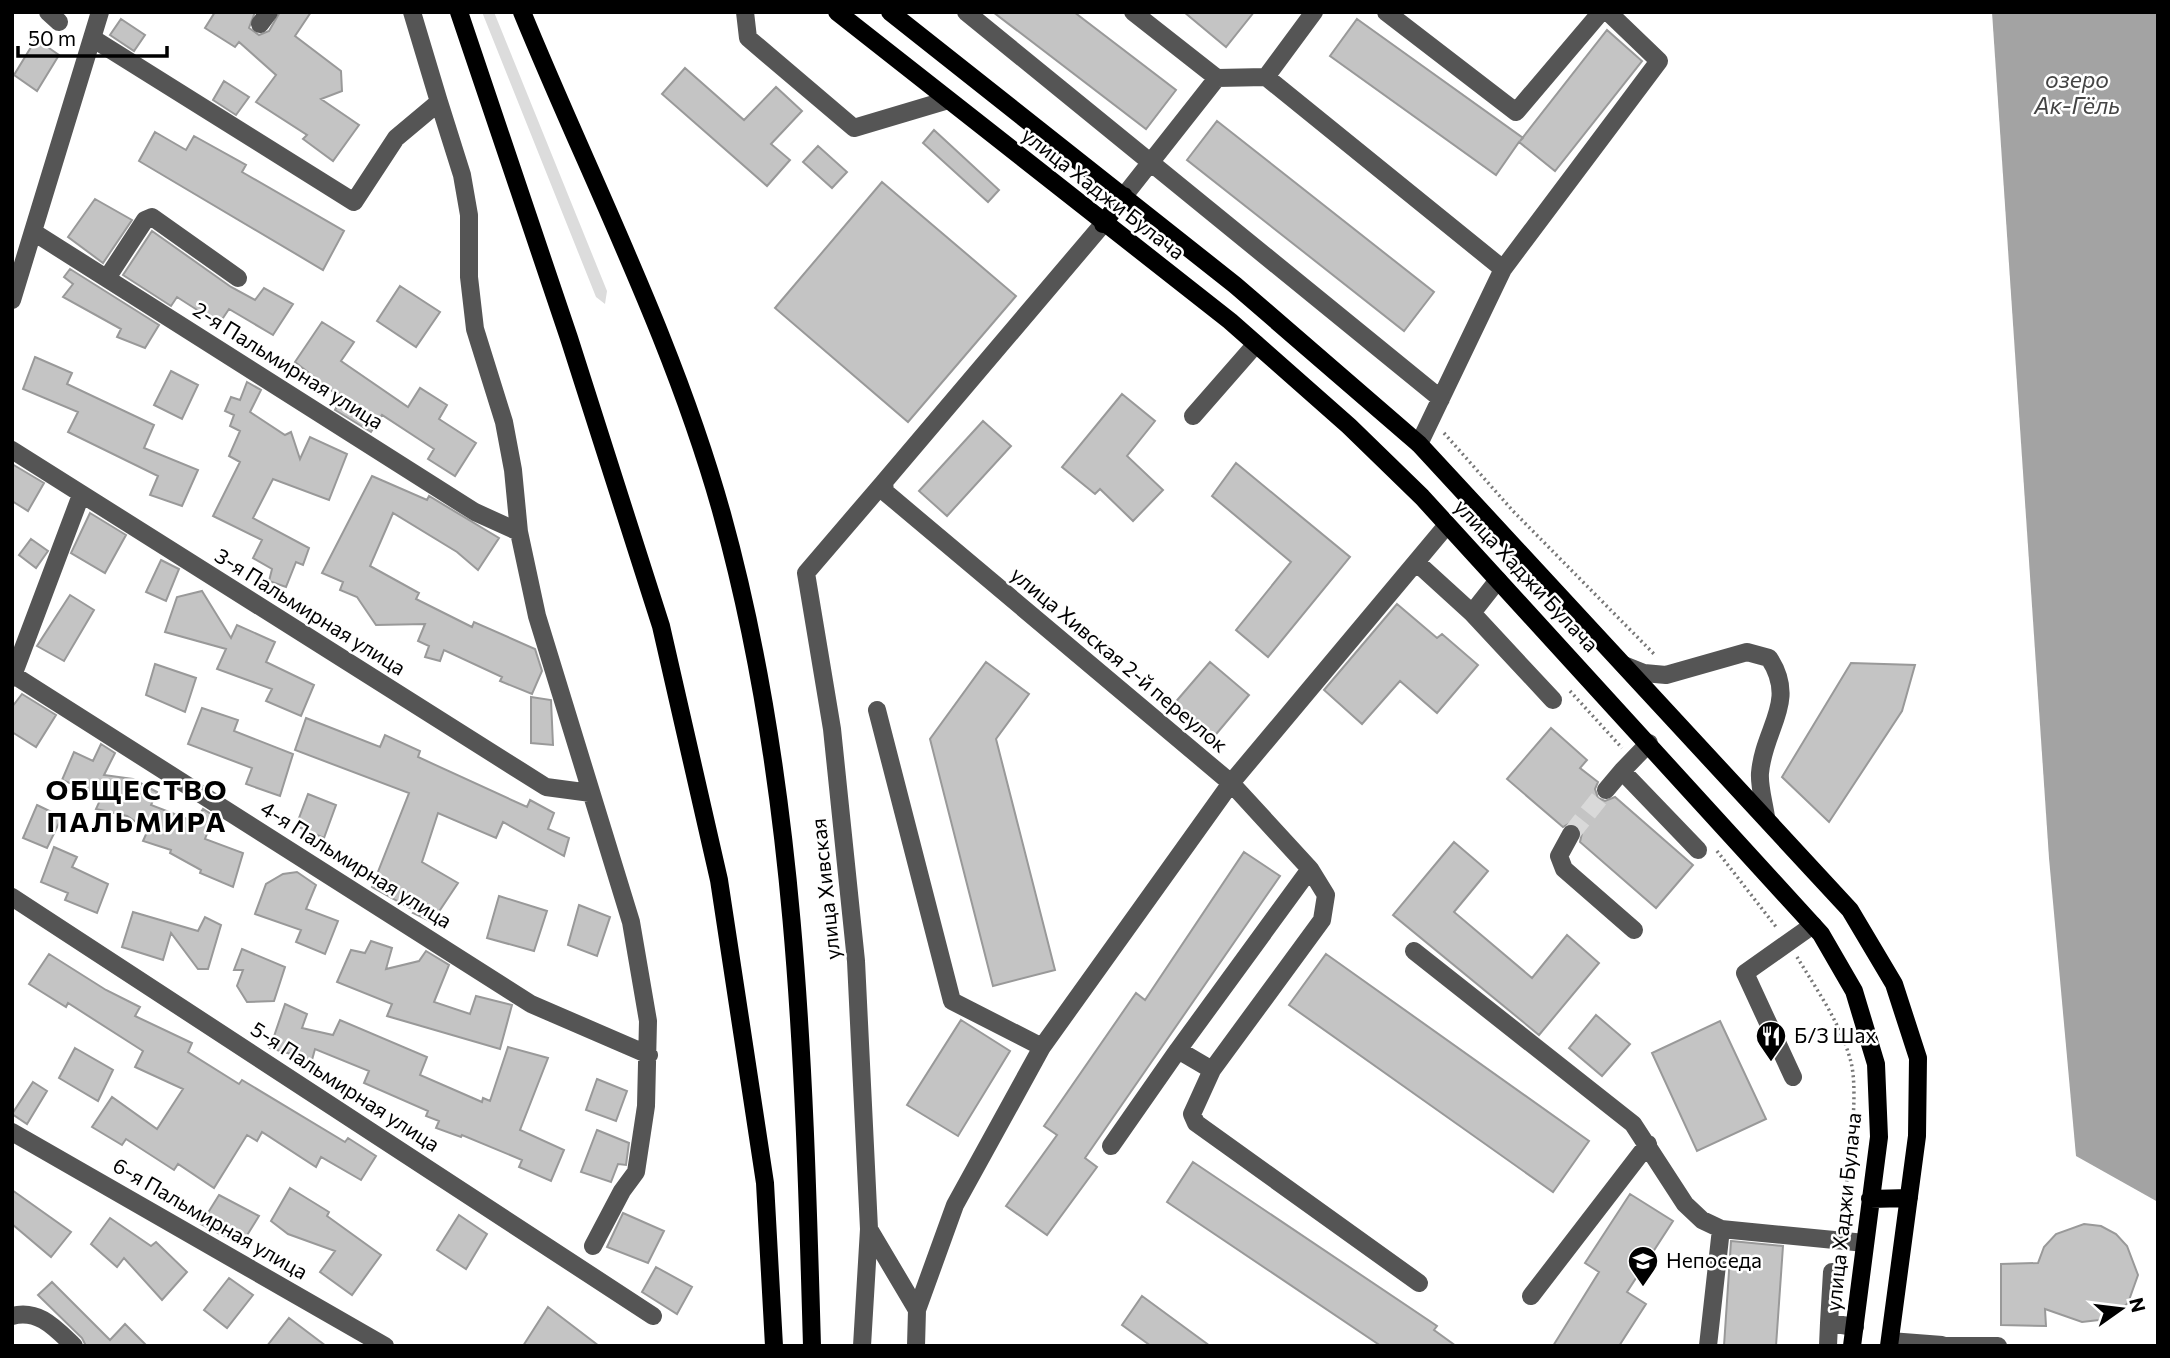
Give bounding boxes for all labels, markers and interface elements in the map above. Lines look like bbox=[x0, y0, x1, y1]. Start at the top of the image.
scale bar bbox=[18, 14, 166, 58]
text: 50 m bbox=[28, 25, 76, 50]
water label: озеро Ак-Гёль bbox=[2033, 65, 2120, 119]
street label: улица Хаджи Булача bbox=[1018, 122, 1190, 264]
street label: 2-я Пальмирная улица bbox=[189, 296, 389, 434]
street label: улица Хаджи Булача bbox=[1450, 493, 1604, 656]
street label: 3-я Пальмирная улица bbox=[211, 542, 411, 680]
street label: улица Хивская 2-й переулок bbox=[1006, 561, 1233, 757]
district label: ОБЩЕСТВО ПАЛЬМИРА bbox=[45, 772, 229, 838]
street label: 4-я Пальмирная улица bbox=[257, 795, 457, 933]
street label: улица Хивская bbox=[805, 817, 844, 961]
street label: 5-я Пальмирная улица bbox=[247, 1015, 445, 1156]
restaurant icon: Б/З Шах bbox=[1754, 1019, 1788, 1063]
place label: Б/З Шах bbox=[1794, 1022, 1877, 1047]
street label: улица Хаджи Булача bbox=[1820, 1111, 1865, 1312]
street label: 6-я Пальмирная улица bbox=[109, 1152, 313, 1284]
school or university icon: Непоседа bbox=[1626, 1244, 1660, 1288]
place label: Непоседа bbox=[1666, 1247, 1762, 1272]
north arrow bbox=[2086, 1274, 2156, 1344]
text: N bbox=[2125, 1295, 2151, 1314]

